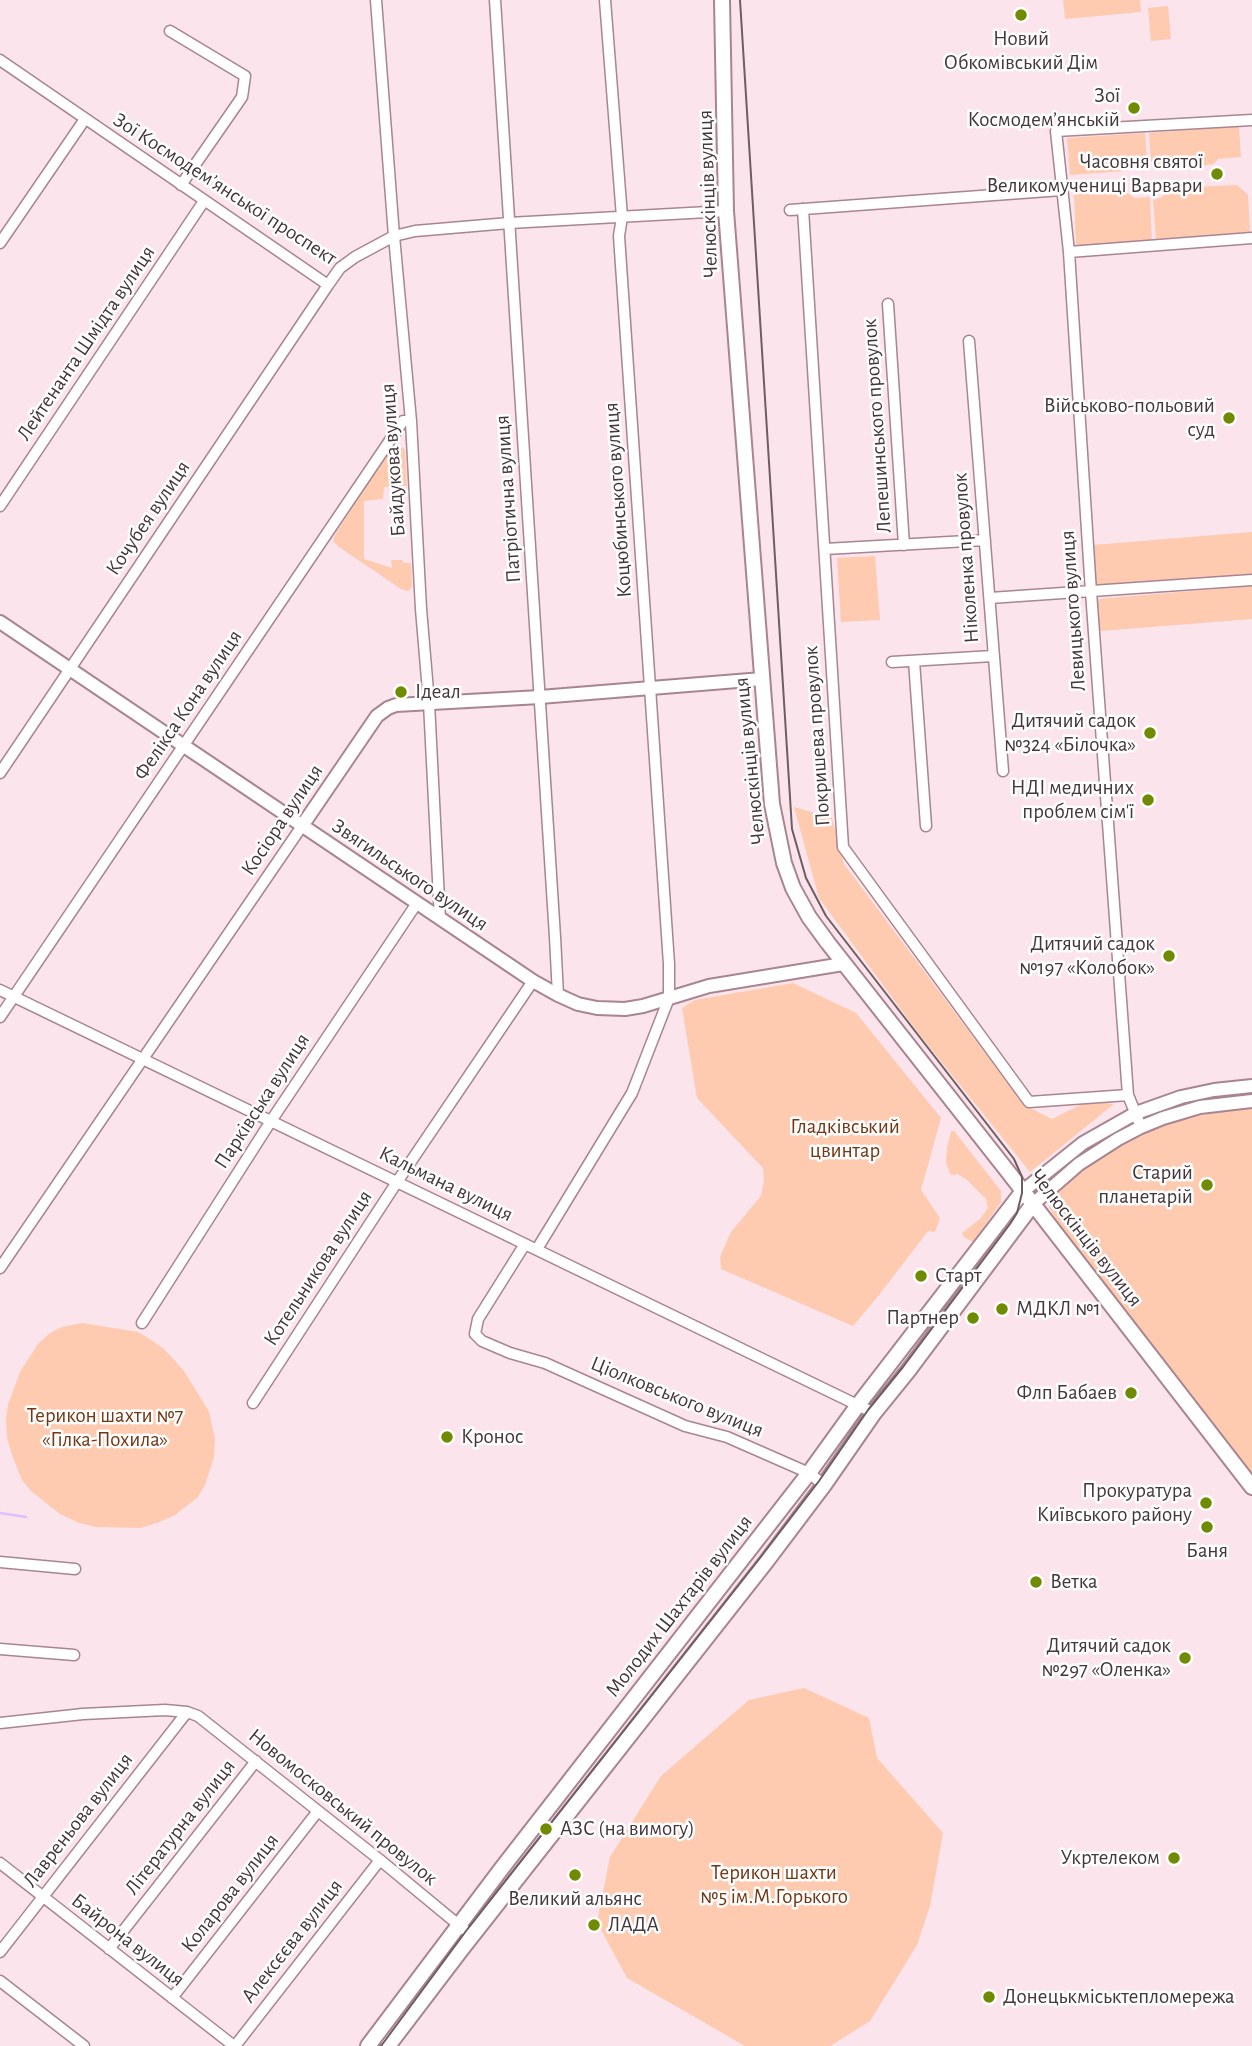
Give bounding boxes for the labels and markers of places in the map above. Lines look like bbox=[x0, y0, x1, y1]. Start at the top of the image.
marker: Новий Обкомівський Дім bbox=[1013, 7, 1029, 23]
place label: Новий Обкомівський Дім bbox=[944, 26, 1098, 76]
place label: Зої Космодем’янській bbox=[968, 83, 1120, 133]
marker: Зої Космодем’янській bbox=[1126, 100, 1142, 116]
place label: Часовня святої Великомучениці Варвари bbox=[986, 149, 1203, 199]
marker: Часовня святої Великомучениці Варвари bbox=[1209, 166, 1225, 182]
place label: Військово-польовий суд bbox=[1044, 393, 1215, 443]
marker: Військово-польовий суд bbox=[1221, 410, 1237, 426]
place label: Ідеал bbox=[415, 679, 461, 705]
marker: Ідеал bbox=[393, 684, 409, 700]
place label: Дитячий садок №324 «Білочка» bbox=[1004, 708, 1136, 758]
marker: Дитячий садок №324 «Білочка» bbox=[1142, 725, 1158, 741]
place label: НДІ медичних проблем сім'ї bbox=[1011, 775, 1134, 825]
marker: НДІ медичних проблем сім'ї bbox=[1140, 792, 1156, 808]
place label: Дитячий садок №197 «Колобок» bbox=[1019, 931, 1155, 981]
marker: Дитячий садок №197 «Колобок» bbox=[1161, 948, 1177, 964]
place label: Старий планетарій bbox=[1098, 1160, 1193, 1210]
marker: Старий планетарій bbox=[1199, 1177, 1215, 1193]
place label: Старт bbox=[935, 1263, 982, 1289]
marker: Старт bbox=[913, 1268, 929, 1284]
place label: МДКЛ №1 bbox=[1016, 1296, 1101, 1322]
marker: МДКЛ №1 bbox=[994, 1301, 1010, 1317]
place label: Партнер bbox=[886, 1305, 959, 1331]
marker: Партнер bbox=[965, 1310, 981, 1326]
place label: Флп Бабаев bbox=[1017, 1380, 1117, 1406]
marker: Флп Бабаев bbox=[1123, 1385, 1139, 1401]
place label: Кронос bbox=[461, 1424, 523, 1450]
marker: Кронос bbox=[439, 1429, 455, 1445]
place label: Прокуратура Київського району bbox=[1037, 1478, 1192, 1528]
marker: Прокуратура Київського району bbox=[1198, 1495, 1214, 1511]
marker: Баня bbox=[1199, 1519, 1215, 1535]
place label: Баня bbox=[1186, 1538, 1228, 1564]
place label: Ветка bbox=[1050, 1569, 1098, 1595]
marker: Ветка bbox=[1028, 1574, 1044, 1590]
place label: Дитячий садок №297 «Оленка» bbox=[1041, 1633, 1171, 1683]
marker: Дитячий садок №297 «Оленка» bbox=[1177, 1650, 1193, 1666]
place label: АЗС (на вимогу) bbox=[560, 1816, 695, 1842]
marker: АЗС (на вимогу) bbox=[538, 1821, 554, 1837]
place label: Укртелеком bbox=[1060, 1845, 1160, 1871]
marker: Укртелеком bbox=[1166, 1850, 1182, 1866]
marker: Великий альянс bbox=[567, 1867, 583, 1883]
place label: Великий альянс bbox=[508, 1886, 642, 1912]
place label: ЛАДА bbox=[608, 1912, 659, 1938]
marker: ЛАДА bbox=[586, 1917, 602, 1933]
place label: Донецькміськтепломережа bbox=[1003, 1984, 1235, 2010]
marker: Донецькміськтепломережа bbox=[981, 1989, 997, 2005]

